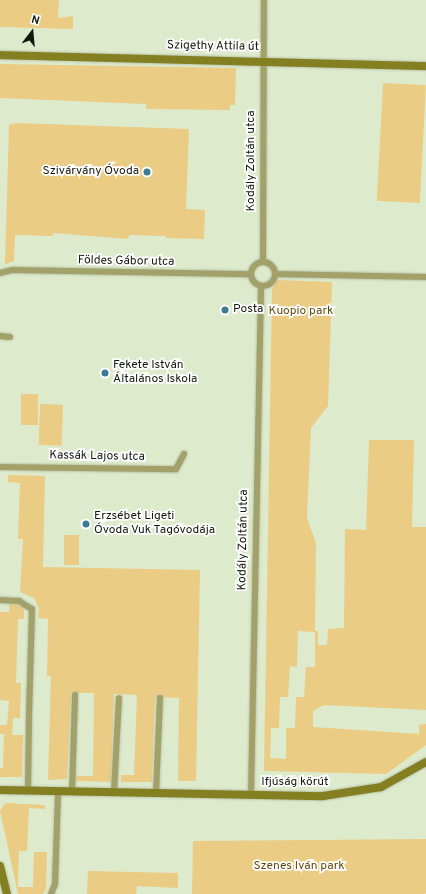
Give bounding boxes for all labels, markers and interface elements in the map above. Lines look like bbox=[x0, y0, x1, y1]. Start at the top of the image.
north arrow bbox=[12, 12, 52, 52]
text: N bbox=[30, 13, 41, 28]
street label: Szigethy Attila út bbox=[166, 39, 260, 55]
street label: Kodály Zoltán utca bbox=[245, 110, 259, 212]
place label: Szivárvány Óvoda bbox=[42, 165, 139, 179]
marker: Szivárvány Óvoda bbox=[142, 167, 152, 177]
street label: Földes Gábor utca bbox=[78, 254, 174, 270]
place label: Posta bbox=[233, 303, 263, 317]
marker: Posta bbox=[220, 305, 230, 315]
park label: Kuopio park bbox=[269, 305, 333, 319]
place label: Fekete István Általános Iskola bbox=[113, 359, 197, 387]
marker: Fekete István Általános Iskola bbox=[100, 368, 110, 378]
street label: Kassák Lajos utca bbox=[49, 449, 145, 465]
street label: Kodály Zoltán utca bbox=[236, 489, 252, 591]
place label: Erzsébet Ligeti Óvoda Vuk Tagóvodája bbox=[94, 510, 216, 538]
marker: Erzsébet Ligeti Óvoda Vuk Tagóvodája bbox=[81, 519, 91, 529]
street label: Ifjúság körút bbox=[261, 776, 329, 790]
park label: Szenes Iván park bbox=[253, 860, 345, 874]

